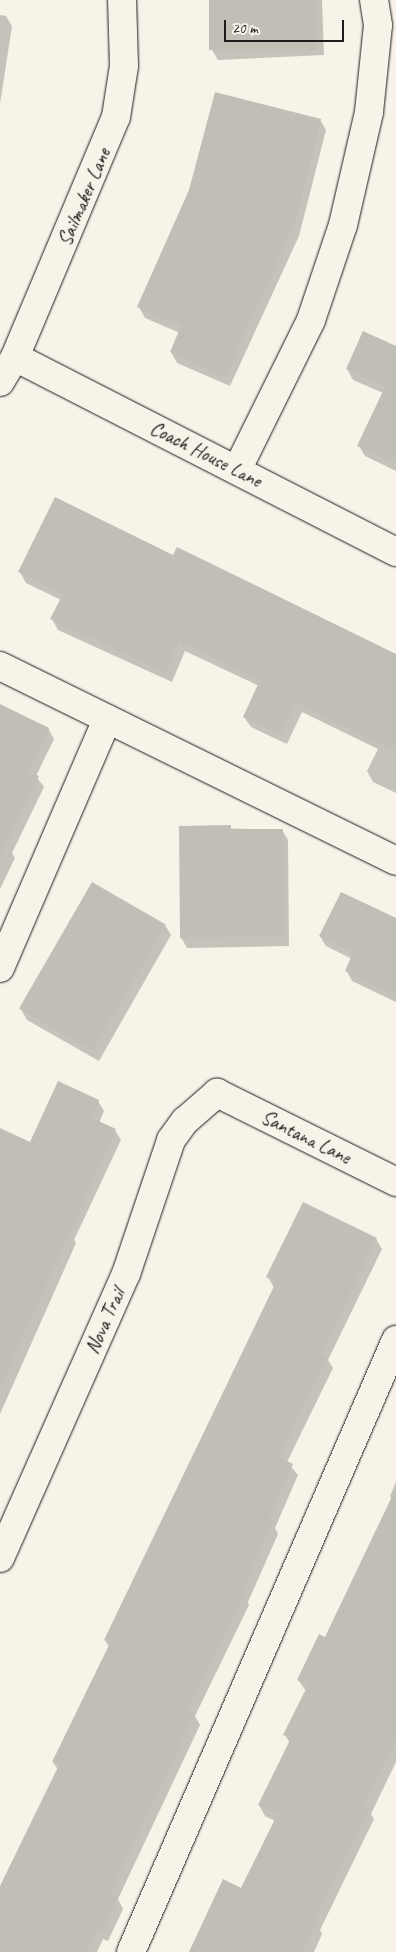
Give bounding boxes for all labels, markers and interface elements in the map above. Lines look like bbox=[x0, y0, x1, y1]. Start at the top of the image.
scale bar bbox=[226, 10, 346, 42]
text: 20 m bbox=[232, 19, 258, 38]
street label: Sailmaker Lane bbox=[53, 144, 115, 250]
street label: Coach House Lane bbox=[146, 416, 266, 492]
street label: Santana Lane bbox=[257, 1105, 355, 1169]
street label: Nova Trail bbox=[80, 1285, 130, 1357]

